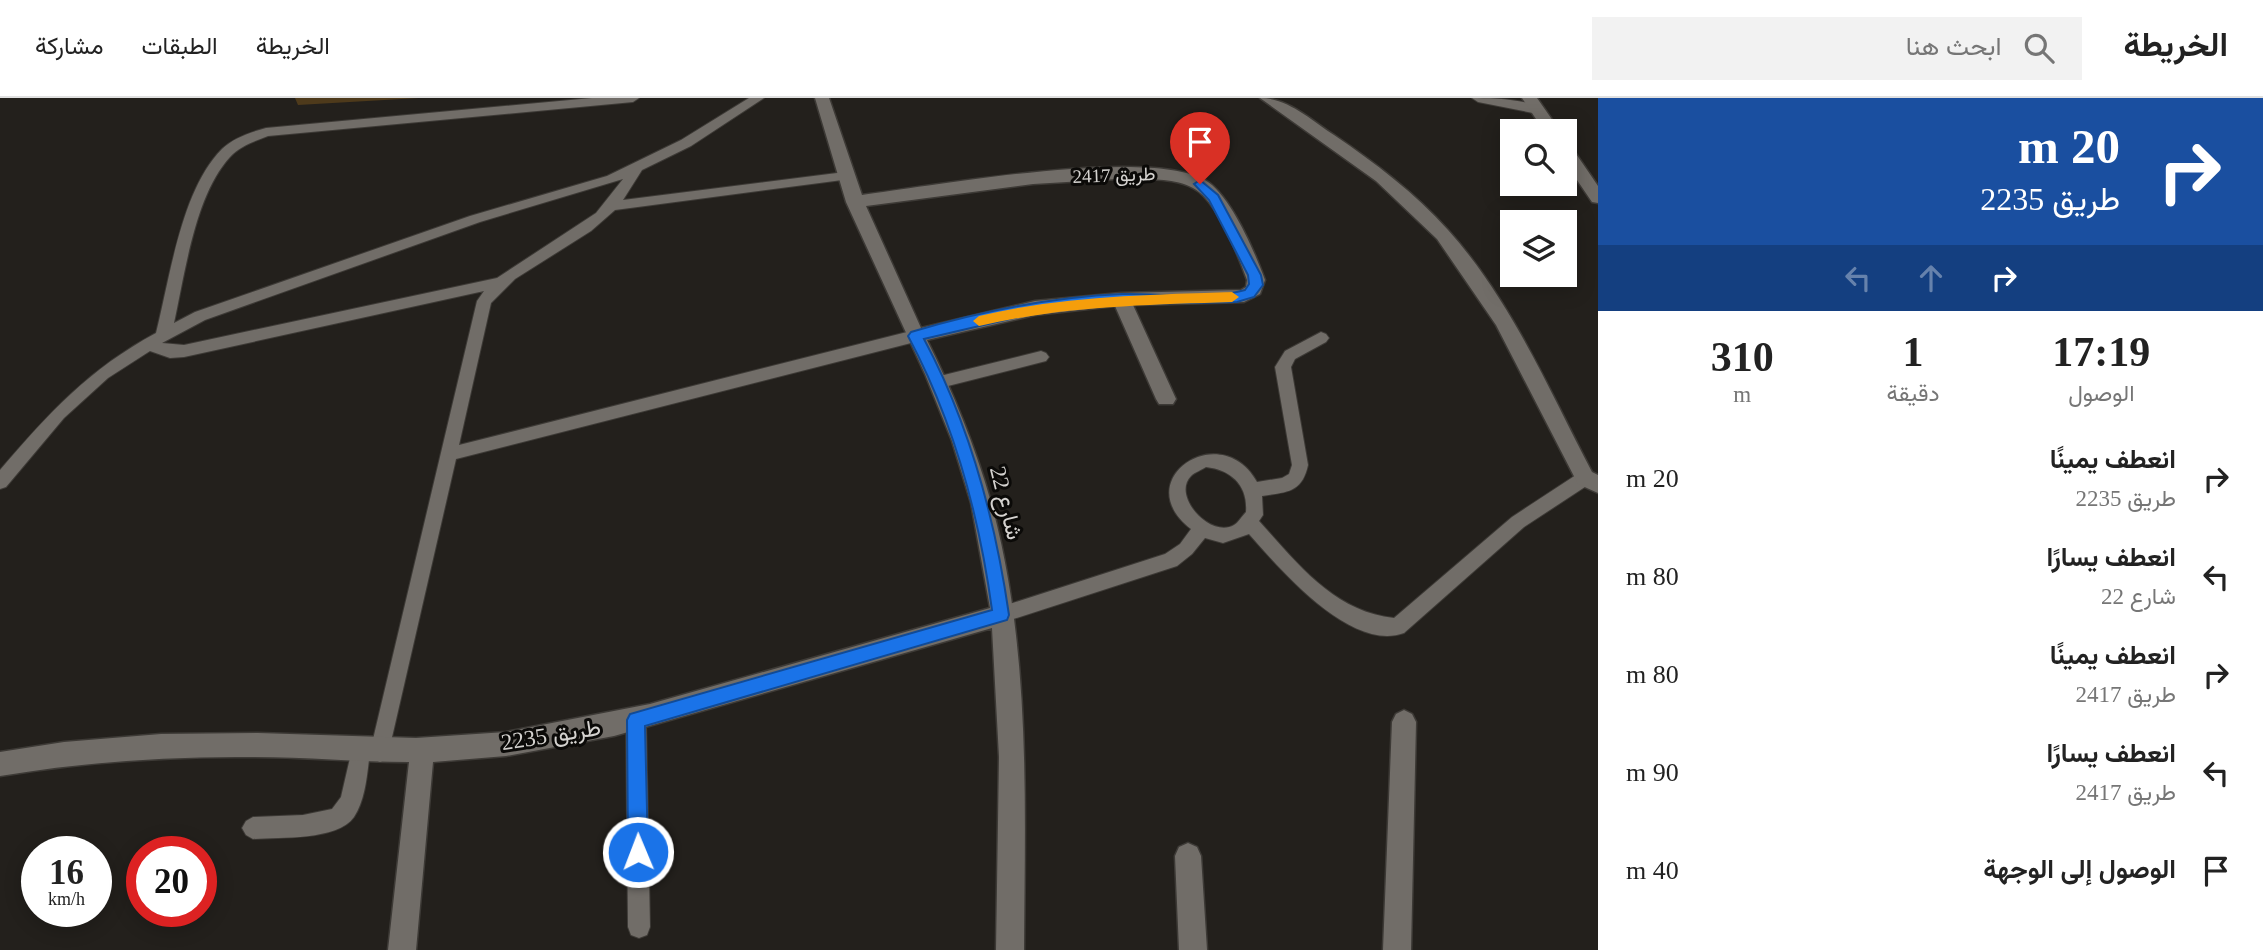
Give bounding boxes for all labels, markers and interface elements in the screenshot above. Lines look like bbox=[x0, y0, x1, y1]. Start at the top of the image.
search box bbox=[1592, 17, 2082, 80]
text: الخريطة bbox=[2124, 27, 2228, 63]
icon: search bbox=[2020, 29, 2058, 67]
text: ابحث هنا bbox=[1906, 32, 2002, 61]
text: مشاركة bbox=[35, 33, 103, 59]
text: الطبقات bbox=[141, 33, 218, 59]
text: الخريطة bbox=[256, 33, 330, 59]
pin bbox=[1170, 112, 1230, 184]
map controls bbox=[1500, 119, 1577, 287]
button: search bbox=[1500, 119, 1577, 196]
text: 20 m bbox=[2018, 119, 2120, 174]
icon: arrive bbox=[1181, 123, 1219, 161]
icon: right bbox=[2144, 126, 2235, 217]
street label: طريق 2417 bbox=[1072, 163, 1156, 188]
text: طريق 2235 bbox=[1980, 181, 2120, 217]
button: layers bbox=[1500, 210, 1577, 287]
icon: left bbox=[1839, 259, 1877, 297]
icon: ahead bbox=[1912, 259, 1950, 297]
icon: right bbox=[1985, 259, 2023, 297]
text: 1 bbox=[1903, 329, 1924, 375]
text: 17:19 bbox=[2052, 329, 2150, 375]
text: 310 bbox=[1711, 334, 1774, 380]
text: دقيقة bbox=[1886, 381, 1940, 406]
text: الوصول bbox=[2068, 381, 2135, 406]
text: m bbox=[1733, 382, 1751, 407]
text: انعطف يمينًا bbox=[2050, 445, 2176, 474]
icon: right bbox=[2197, 460, 2235, 498]
street label: شارع 22 bbox=[982, 464, 1027, 543]
text: 20 m bbox=[1626, 464, 1679, 493]
text: طريق 2235 bbox=[2075, 486, 2176, 511]
text: انعطف يسارًا bbox=[2046, 543, 2176, 572]
icon: left bbox=[2197, 558, 2235, 596]
text: 80 m bbox=[1626, 562, 1679, 591]
text: شارع 22 bbox=[2101, 584, 2176, 609]
text: انعطف يمينًا bbox=[2050, 641, 2176, 670]
icon: right bbox=[2197, 656, 2235, 694]
text: 80 m bbox=[1626, 660, 1679, 689]
text: طريق 2417 bbox=[2075, 682, 2176, 707]
street label: طريق 2235 bbox=[499, 715, 603, 757]
text: انعطف يسارًا bbox=[2046, 739, 2176, 768]
icon: left bbox=[2197, 754, 2235, 792]
text: 90 m bbox=[1626, 758, 1679, 787]
text: طريق 2417 bbox=[2075, 780, 2176, 805]
position arrow bbox=[601, 815, 675, 889]
speed limit sign: 20 bbox=[126, 836, 217, 927]
icon: arrive bbox=[2197, 852, 2235, 890]
text: 16 bbox=[49, 853, 84, 892]
text: الوصول إلى الوجهة bbox=[1983, 855, 2176, 884]
text: 40 m bbox=[1626, 856, 1679, 885]
text: km/h bbox=[48, 889, 85, 909]

